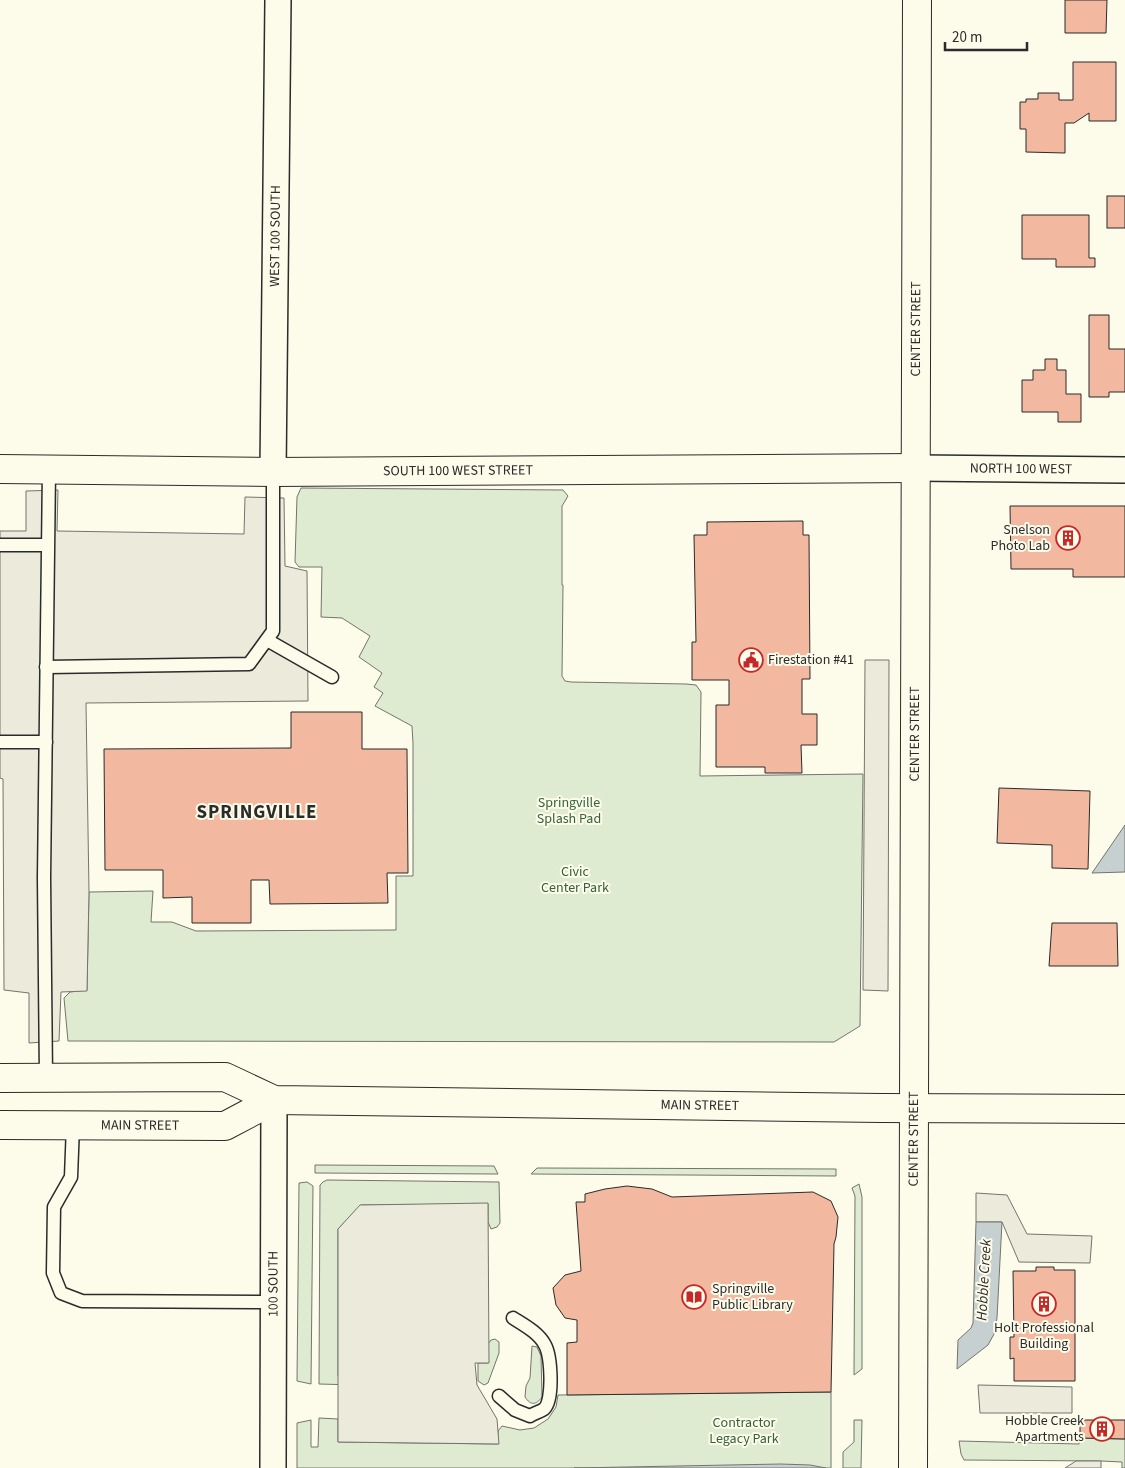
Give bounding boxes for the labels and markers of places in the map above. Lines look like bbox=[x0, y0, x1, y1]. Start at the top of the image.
place label: Snelson Photo Lab bbox=[991, 520, 1050, 556]
building icon: Snelson Photo Lab bbox=[1055, 525, 1081, 551]
public building icon: Firestation #41 bbox=[738, 647, 764, 673]
place label: Firestation #41 bbox=[768, 650, 854, 670]
place label: Springville Public Library bbox=[712, 1279, 793, 1315]
library icon: Springville Public Library bbox=[681, 1284, 707, 1310]
building icon: Holt Professional Building bbox=[1031, 1291, 1057, 1317]
place label: Holt Professional Building bbox=[994, 1318, 1094, 1354]
place label: Hobble Creek Apartments bbox=[1005, 1411, 1084, 1447]
building icon: Hobble Creek Apartments bbox=[1089, 1416, 1115, 1442]

